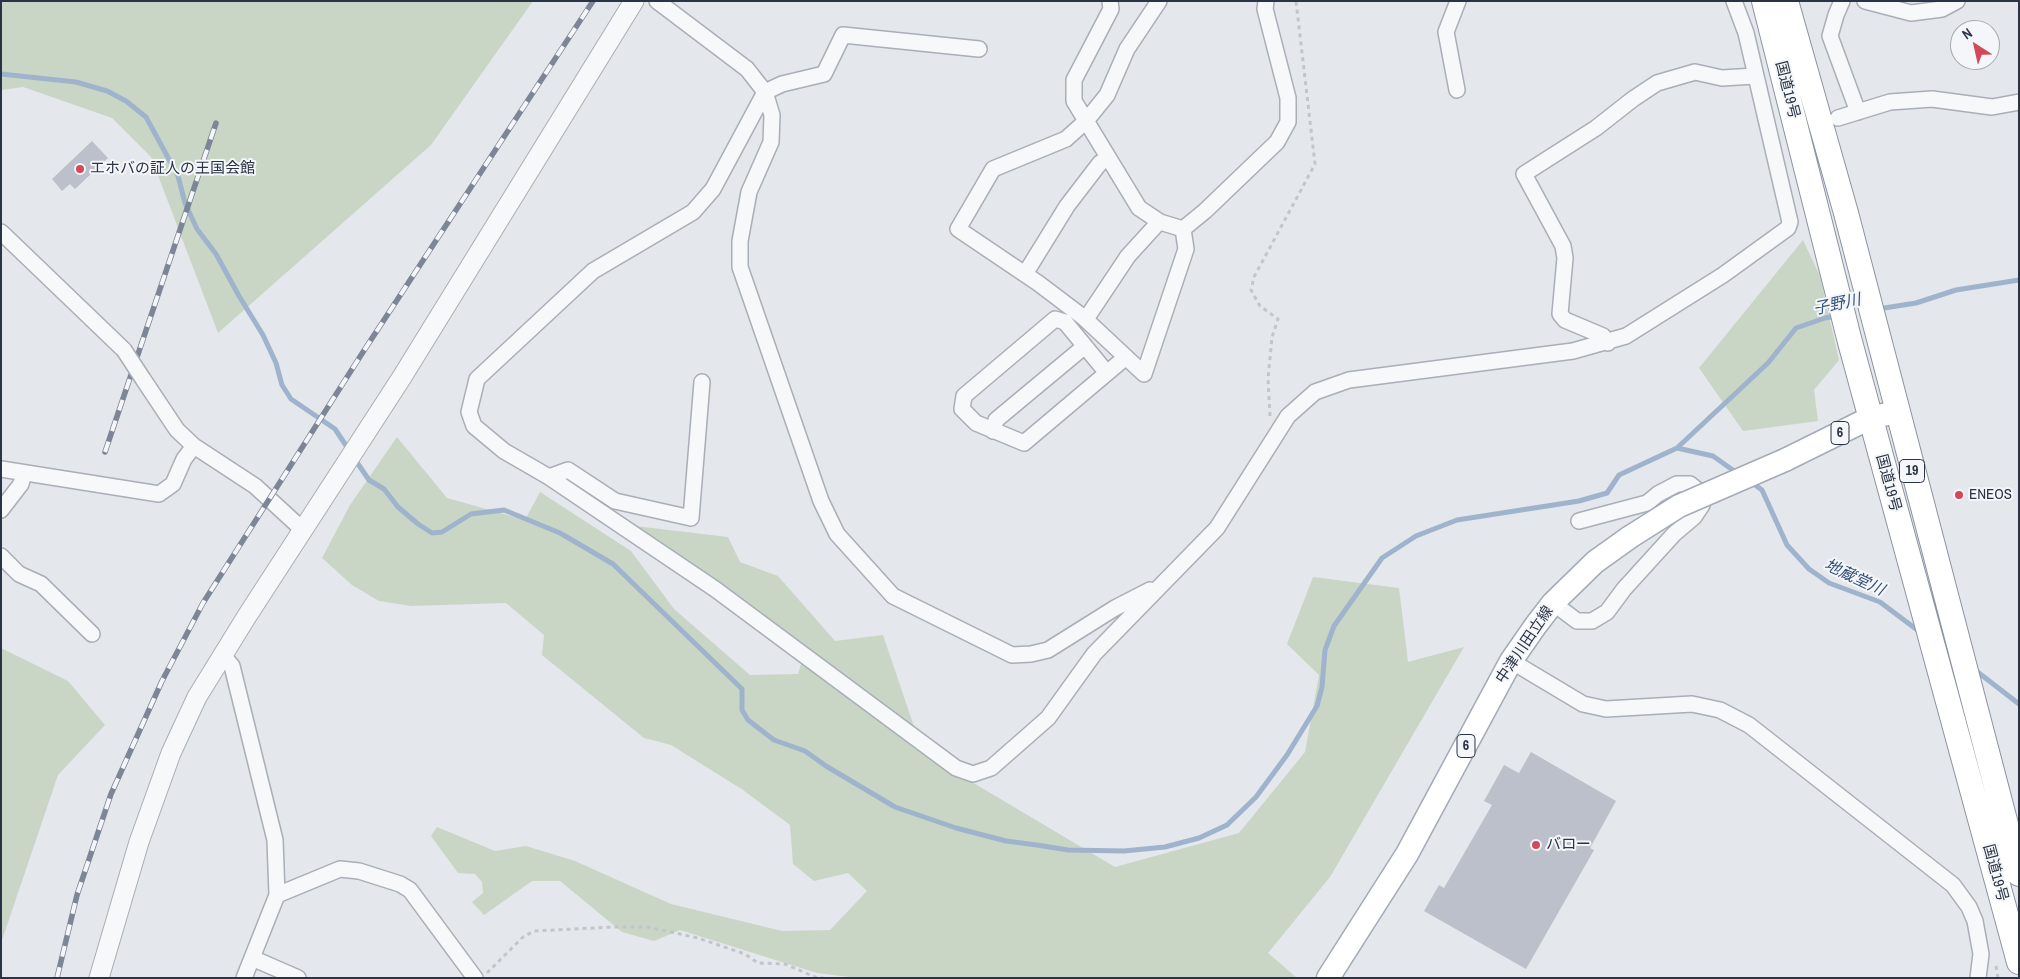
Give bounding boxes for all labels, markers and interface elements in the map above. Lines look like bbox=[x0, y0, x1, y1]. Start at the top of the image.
north arrow bbox=[1950, 20, 2000, 70]
text: N bbox=[1958, 24, 1976, 43]
street label: 国道19号 bbox=[1771, 59, 1803, 121]
place label: エホバの証人の王国会館 bbox=[90, 160, 255, 178]
marker: エホバの証人の王国会館 bbox=[74, 163, 86, 175]
water label: 子野川 bbox=[1812, 291, 1862, 319]
road number: 6 bbox=[1831, 422, 1849, 444]
street label: 国道19号 bbox=[1872, 452, 1904, 514]
road number: 19 bbox=[1900, 460, 1924, 482]
place label: ENEOS bbox=[1969, 486, 2012, 504]
marker: ENEOS bbox=[1953, 489, 1965, 501]
water label: 地蔵堂川 bbox=[1821, 556, 1887, 600]
street label: 中津川田立線 bbox=[1492, 603, 1558, 687]
road number: 6 bbox=[1457, 734, 1475, 758]
place label: バロー bbox=[1546, 836, 1591, 854]
marker: バロー bbox=[1530, 839, 1542, 851]
street label: 国道19号 bbox=[1979, 842, 2011, 904]

